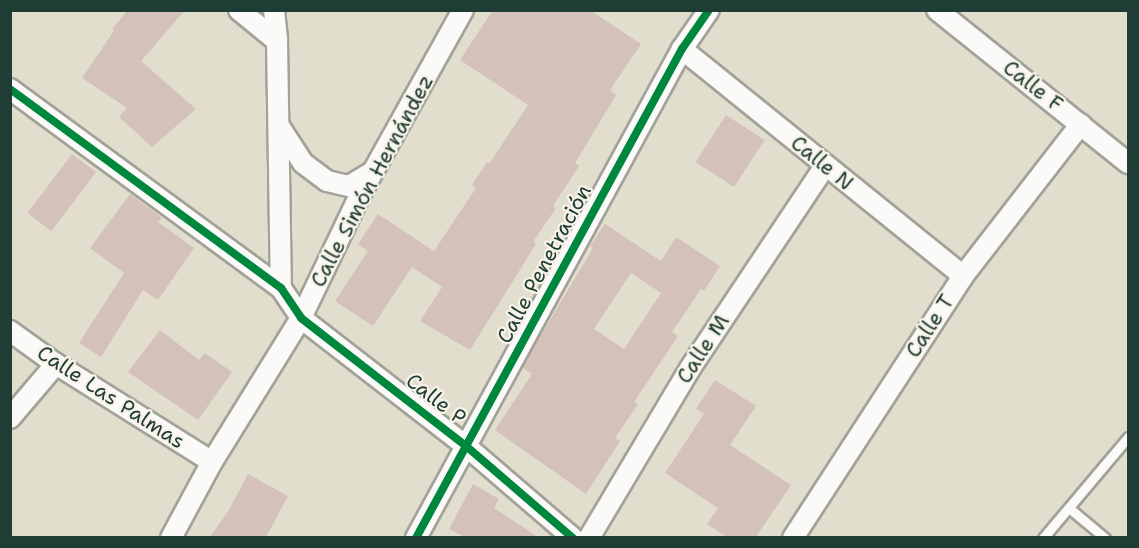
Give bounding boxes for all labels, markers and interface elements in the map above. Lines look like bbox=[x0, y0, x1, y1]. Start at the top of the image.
street label: Calle F bbox=[998, 55, 1068, 117]
street label: Calle Simón Hernández bbox=[305, 71, 439, 291]
street label: Calle N bbox=[786, 130, 858, 196]
street label: Calle Penetración bbox=[492, 180, 596, 348]
street label: Calle T bbox=[900, 290, 960, 362]
street label: Calle M bbox=[671, 310, 735, 388]
street label: Calle Las Palmas bbox=[32, 340, 190, 454]
street label: Calle P bbox=[401, 368, 471, 430]

